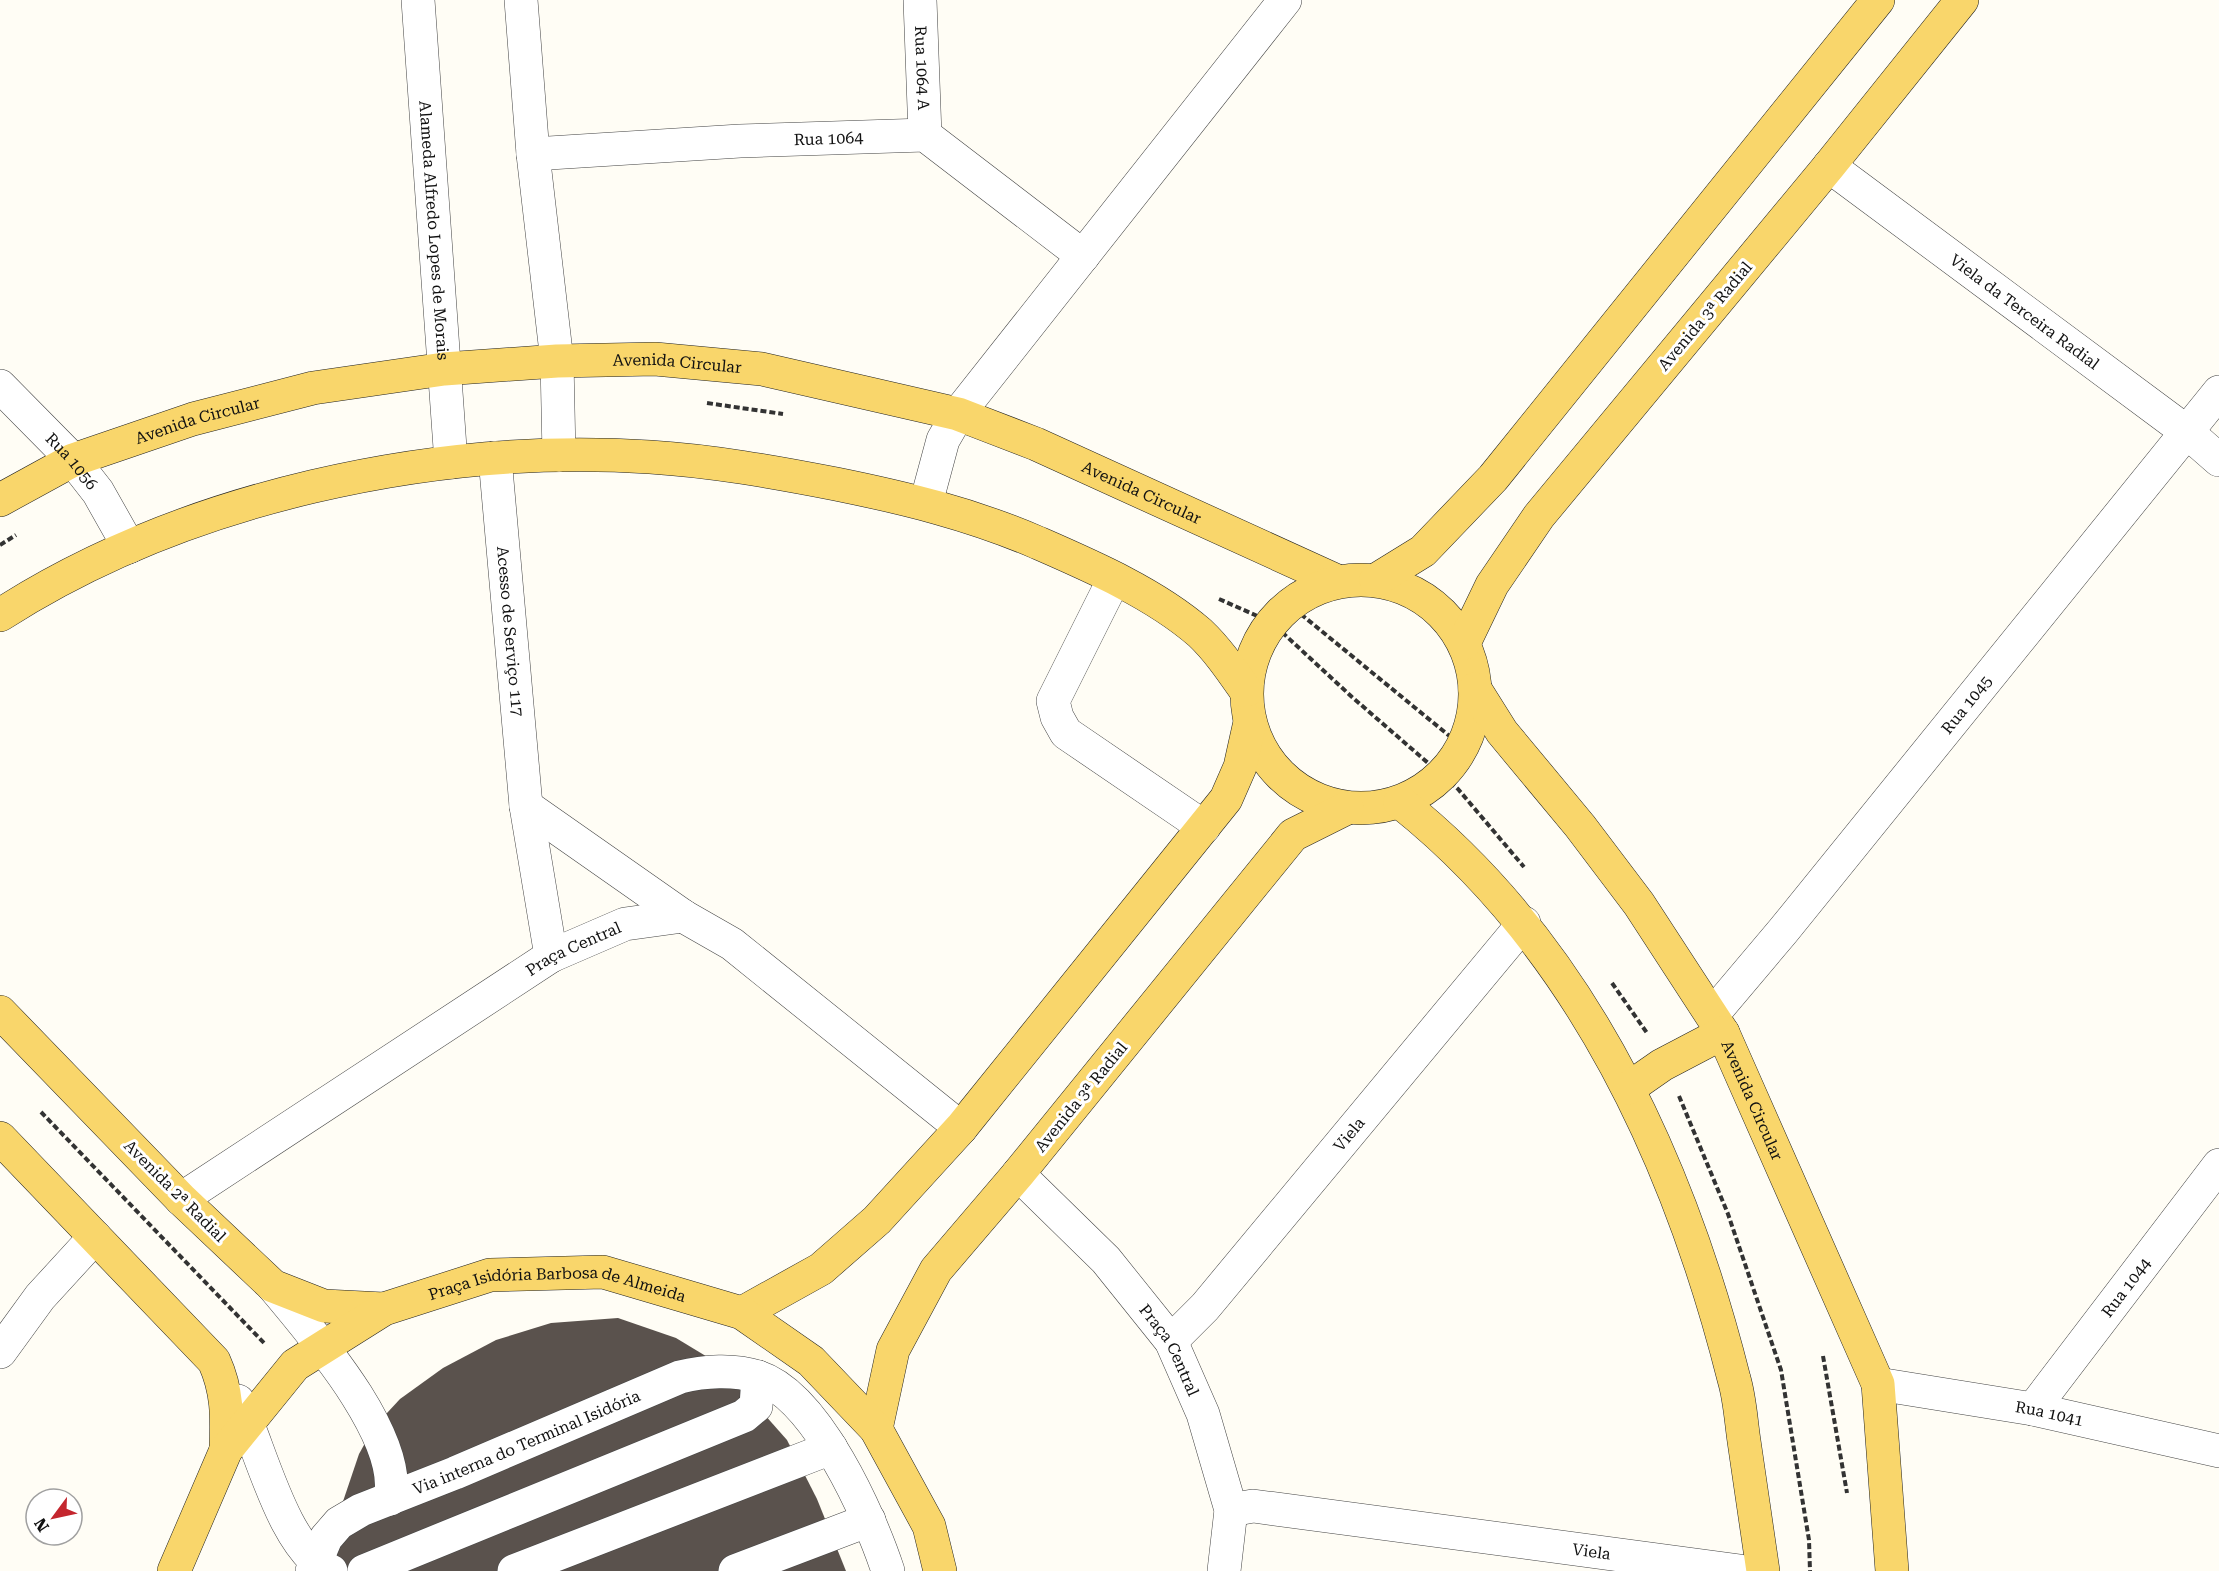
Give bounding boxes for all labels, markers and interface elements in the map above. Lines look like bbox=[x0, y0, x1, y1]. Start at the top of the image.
street label: Rua 1064 A bbox=[911, 25, 934, 111]
street label: Alameda Alfredo Lopes de Morais bbox=[416, 100, 453, 361]
street label: Rua 1064 bbox=[794, 128, 864, 149]
street label: Viela da Terceira Radial bbox=[1947, 250, 2103, 373]
street label: Avenida 3ª Radial bbox=[1654, 258, 1756, 374]
street label: Avenida Circular bbox=[613, 349, 743, 377]
street label: Avenida Circular bbox=[133, 393, 262, 448]
street label: Rua 1056 bbox=[42, 429, 102, 493]
street label: Avenida Circular bbox=[1079, 457, 1205, 528]
street label: Acesso de Serviço 117 bbox=[493, 545, 527, 717]
street label: Rua 1045 bbox=[1937, 671, 1996, 737]
street label: Praça Central bbox=[522, 917, 624, 980]
street label: Avenida Circular bbox=[1718, 1037, 1788, 1163]
street label: Avenida 3ª Radial bbox=[1031, 1038, 1131, 1156]
street label: Viela bbox=[1329, 1113, 1369, 1155]
street label: Avenida 2ª Radial bbox=[120, 1136, 230, 1246]
street label: Rua 1044 bbox=[2097, 1254, 2154, 1321]
text: Praça Isidória Barbosa de Almeida bbox=[426, 1263, 689, 1306]
street label: Praça Isidória Barbosa de Almeida bbox=[425, 1288, 689, 1308]
street label: Praça Central bbox=[1136, 1300, 1203, 1399]
street label: Via interna do Terminal Isidória bbox=[410, 1386, 643, 1498]
street label: Rua 1041 bbox=[2014, 1397, 2086, 1430]
north arrow bbox=[24, 1487, 84, 1547]
text: N bbox=[31, 1515, 53, 1535]
street label: Viela bbox=[1571, 1539, 1612, 1563]

